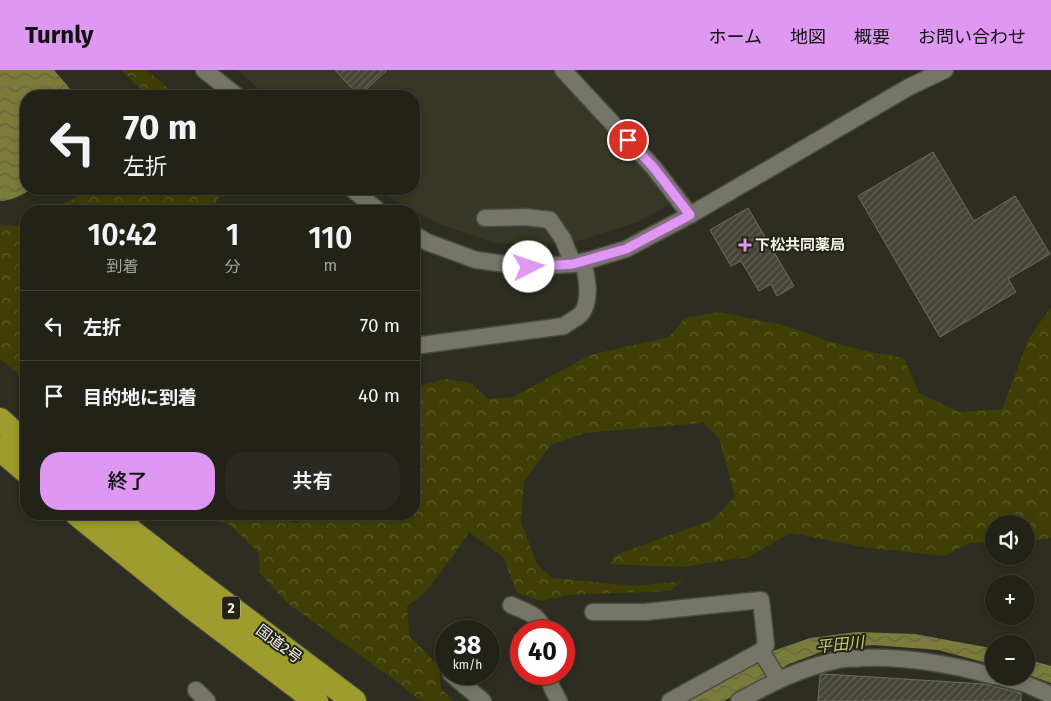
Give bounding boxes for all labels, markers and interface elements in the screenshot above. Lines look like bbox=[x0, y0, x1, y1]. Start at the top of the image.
text: Turnly bbox=[25, 21, 94, 49]
text: ホーム bbox=[709, 26, 762, 48]
text: 地図 bbox=[790, 26, 826, 48]
text: 概要 bbox=[854, 26, 890, 48]
text: お問い合わせ bbox=[918, 26, 1026, 48]
text: 70 m bbox=[123, 106, 197, 148]
icon: left bbox=[40, 110, 105, 175]
pin bbox=[607, 119, 649, 161]
icon: arrive bbox=[614, 126, 642, 154]
text: 左折 bbox=[123, 153, 167, 180]
text: 10:42 bbox=[88, 217, 157, 253]
text: 1 bbox=[226, 217, 239, 253]
text: 110 bbox=[308, 220, 352, 256]
place label: 下松共同薬局 bbox=[755, 236, 845, 254]
marker: 下松共同薬局 bbox=[739, 239, 751, 251]
position arrow bbox=[502, 240, 554, 292]
text: m bbox=[323, 256, 337, 275]
text: 到着 bbox=[106, 257, 138, 276]
text: 分 bbox=[225, 257, 241, 276]
icon: left bbox=[40, 312, 68, 340]
text: 70 m bbox=[360, 314, 400, 337]
text: 左折 bbox=[83, 316, 121, 339]
icon: arrive bbox=[40, 382, 68, 410]
text: 40 m bbox=[358, 384, 400, 407]
text: 目的地に到着 bbox=[83, 386, 197, 409]
button: 終了 bbox=[40, 452, 215, 510]
button: 共有 bbox=[225, 452, 400, 510]
map controls bbox=[985, 515, 1035, 685]
button: sound bbox=[985, 515, 1035, 565]
button: + bbox=[985, 575, 1035, 625]
road number: 2 bbox=[222, 596, 240, 620]
speed limit sign: 40 bbox=[510, 620, 575, 685]
street label: 国道2号 bbox=[253, 621, 305, 667]
text: 38 bbox=[454, 631, 481, 661]
water label: 平田川 bbox=[815, 632, 867, 656]
button: − bbox=[985, 635, 1035, 685]
text: km/h bbox=[453, 658, 482, 672]

